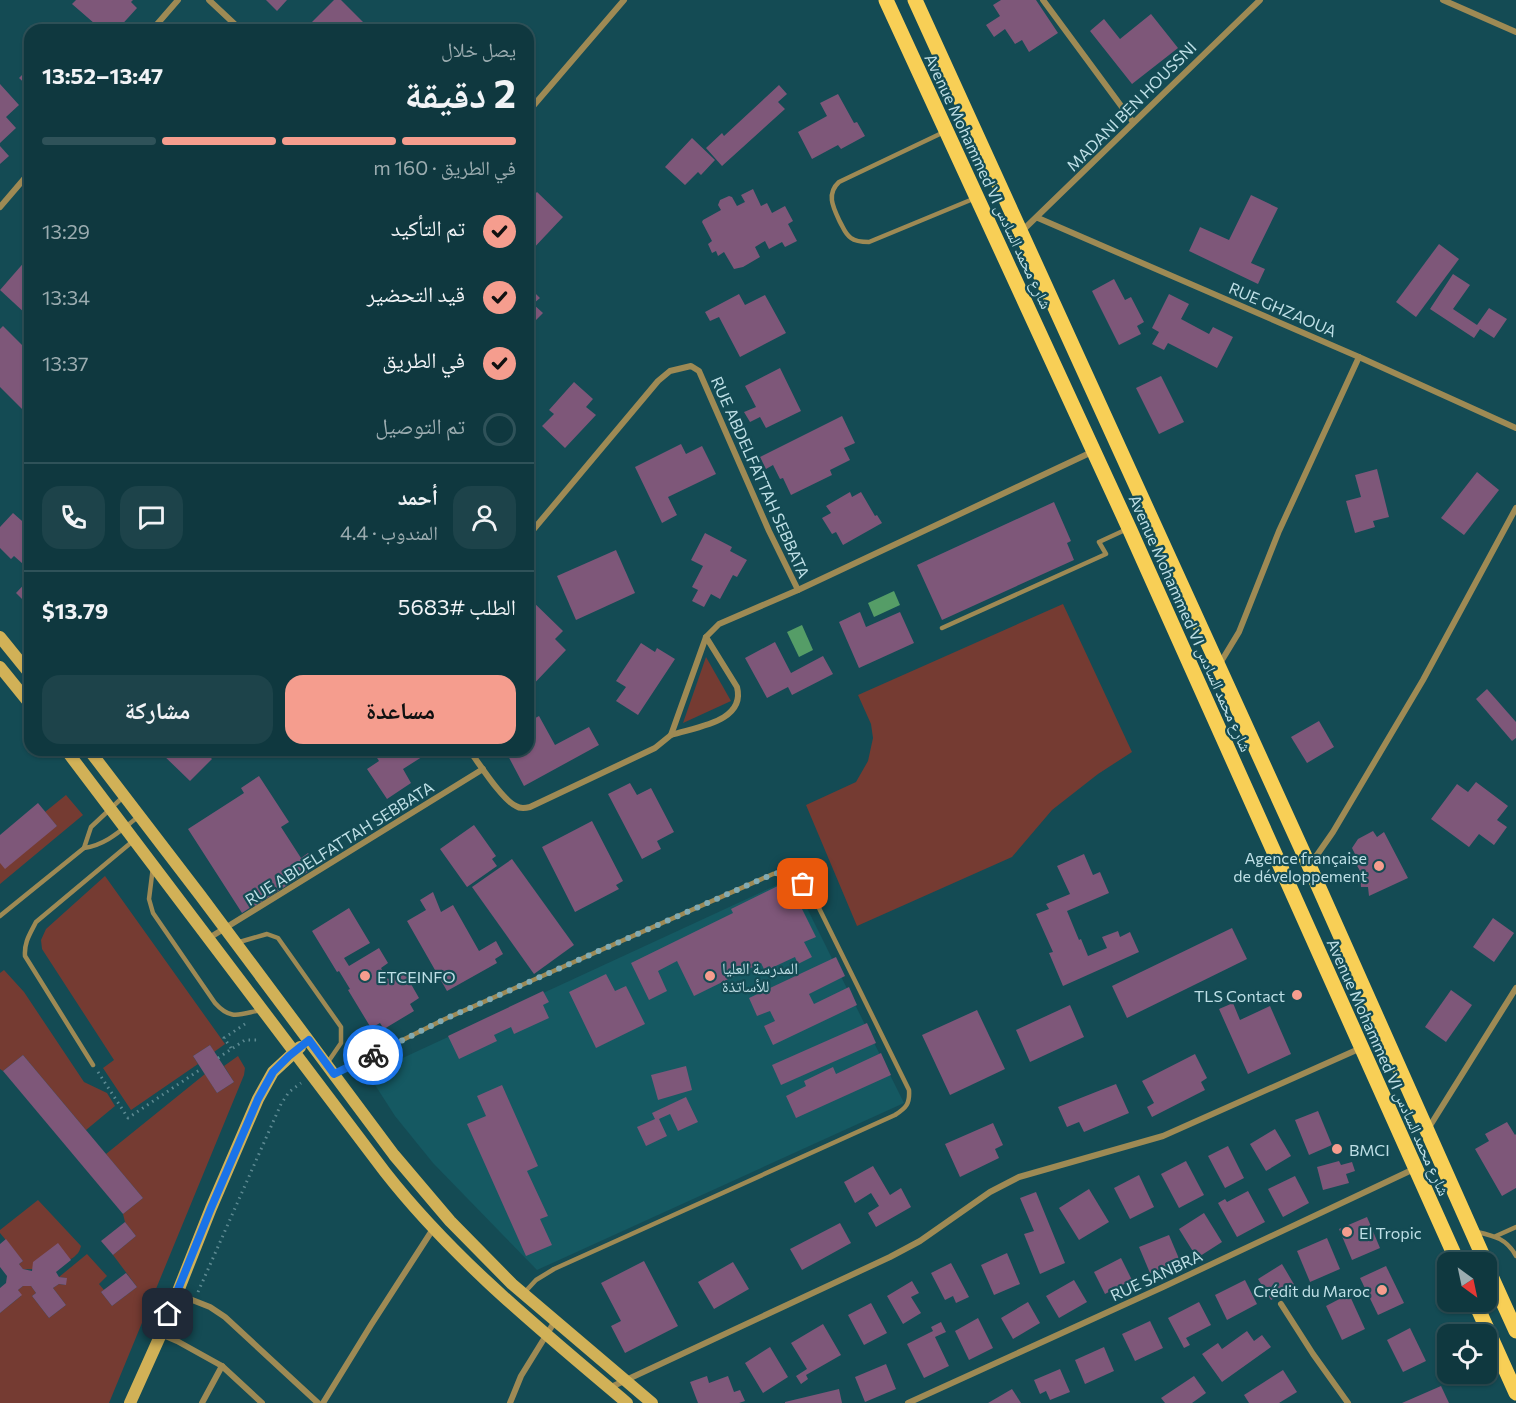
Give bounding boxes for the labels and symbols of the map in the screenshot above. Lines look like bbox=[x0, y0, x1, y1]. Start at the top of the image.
street label: MADANI BEN HOUSSNI bbox=[1062, 37, 1200, 175]
street label: Avenue Mohammed VI شارع محمد السادس bbox=[920, 50, 1057, 312]
street label: RUE GHZAOUA bbox=[1226, 278, 1340, 340]
street label: RUE ABDELFATTAH SEBBATA bbox=[708, 373, 814, 581]
street label: Avenue Mohammed VI شارع محمد السادس bbox=[1124, 492, 1256, 755]
street label: RUE ABDELFATTAH SEBBATA bbox=[241, 777, 437, 909]
place label: Agence française de développement bbox=[1233, 848, 1367, 885]
pin bbox=[777, 858, 828, 909]
marker: Agence française de développement bbox=[1372, 859, 1386, 873]
street label: Avenue Mohammed VI شارع محمد السادس bbox=[1322, 936, 1454, 1199]
place label: المدرسة العليا للأساتذة bbox=[722, 958, 798, 995]
place label: ETCEINFO bbox=[377, 967, 455, 986]
marker: ETCEINFO bbox=[358, 969, 372, 983]
marker: المدرسة العليا للأساتذة bbox=[703, 969, 717, 983]
place label: TLS Contact bbox=[1194, 986, 1285, 1005]
marker: TLS Contact bbox=[1290, 988, 1304, 1002]
courier bbox=[343, 1025, 403, 1085]
place label: BMCI bbox=[1349, 1140, 1390, 1159]
marker: BMCI bbox=[1330, 1142, 1344, 1156]
place label: El Tropic bbox=[1359, 1223, 1422, 1242]
marker: El Tropic bbox=[1340, 1225, 1354, 1239]
street label: RUE SANBRA bbox=[1107, 1245, 1205, 1305]
north arrow bbox=[1437, 1252, 1497, 1312]
place label: Crédit du Maroc bbox=[1253, 1281, 1370, 1300]
marker: Crédit du Maroc bbox=[1375, 1283, 1389, 1297]
pin bbox=[142, 1288, 193, 1339]

